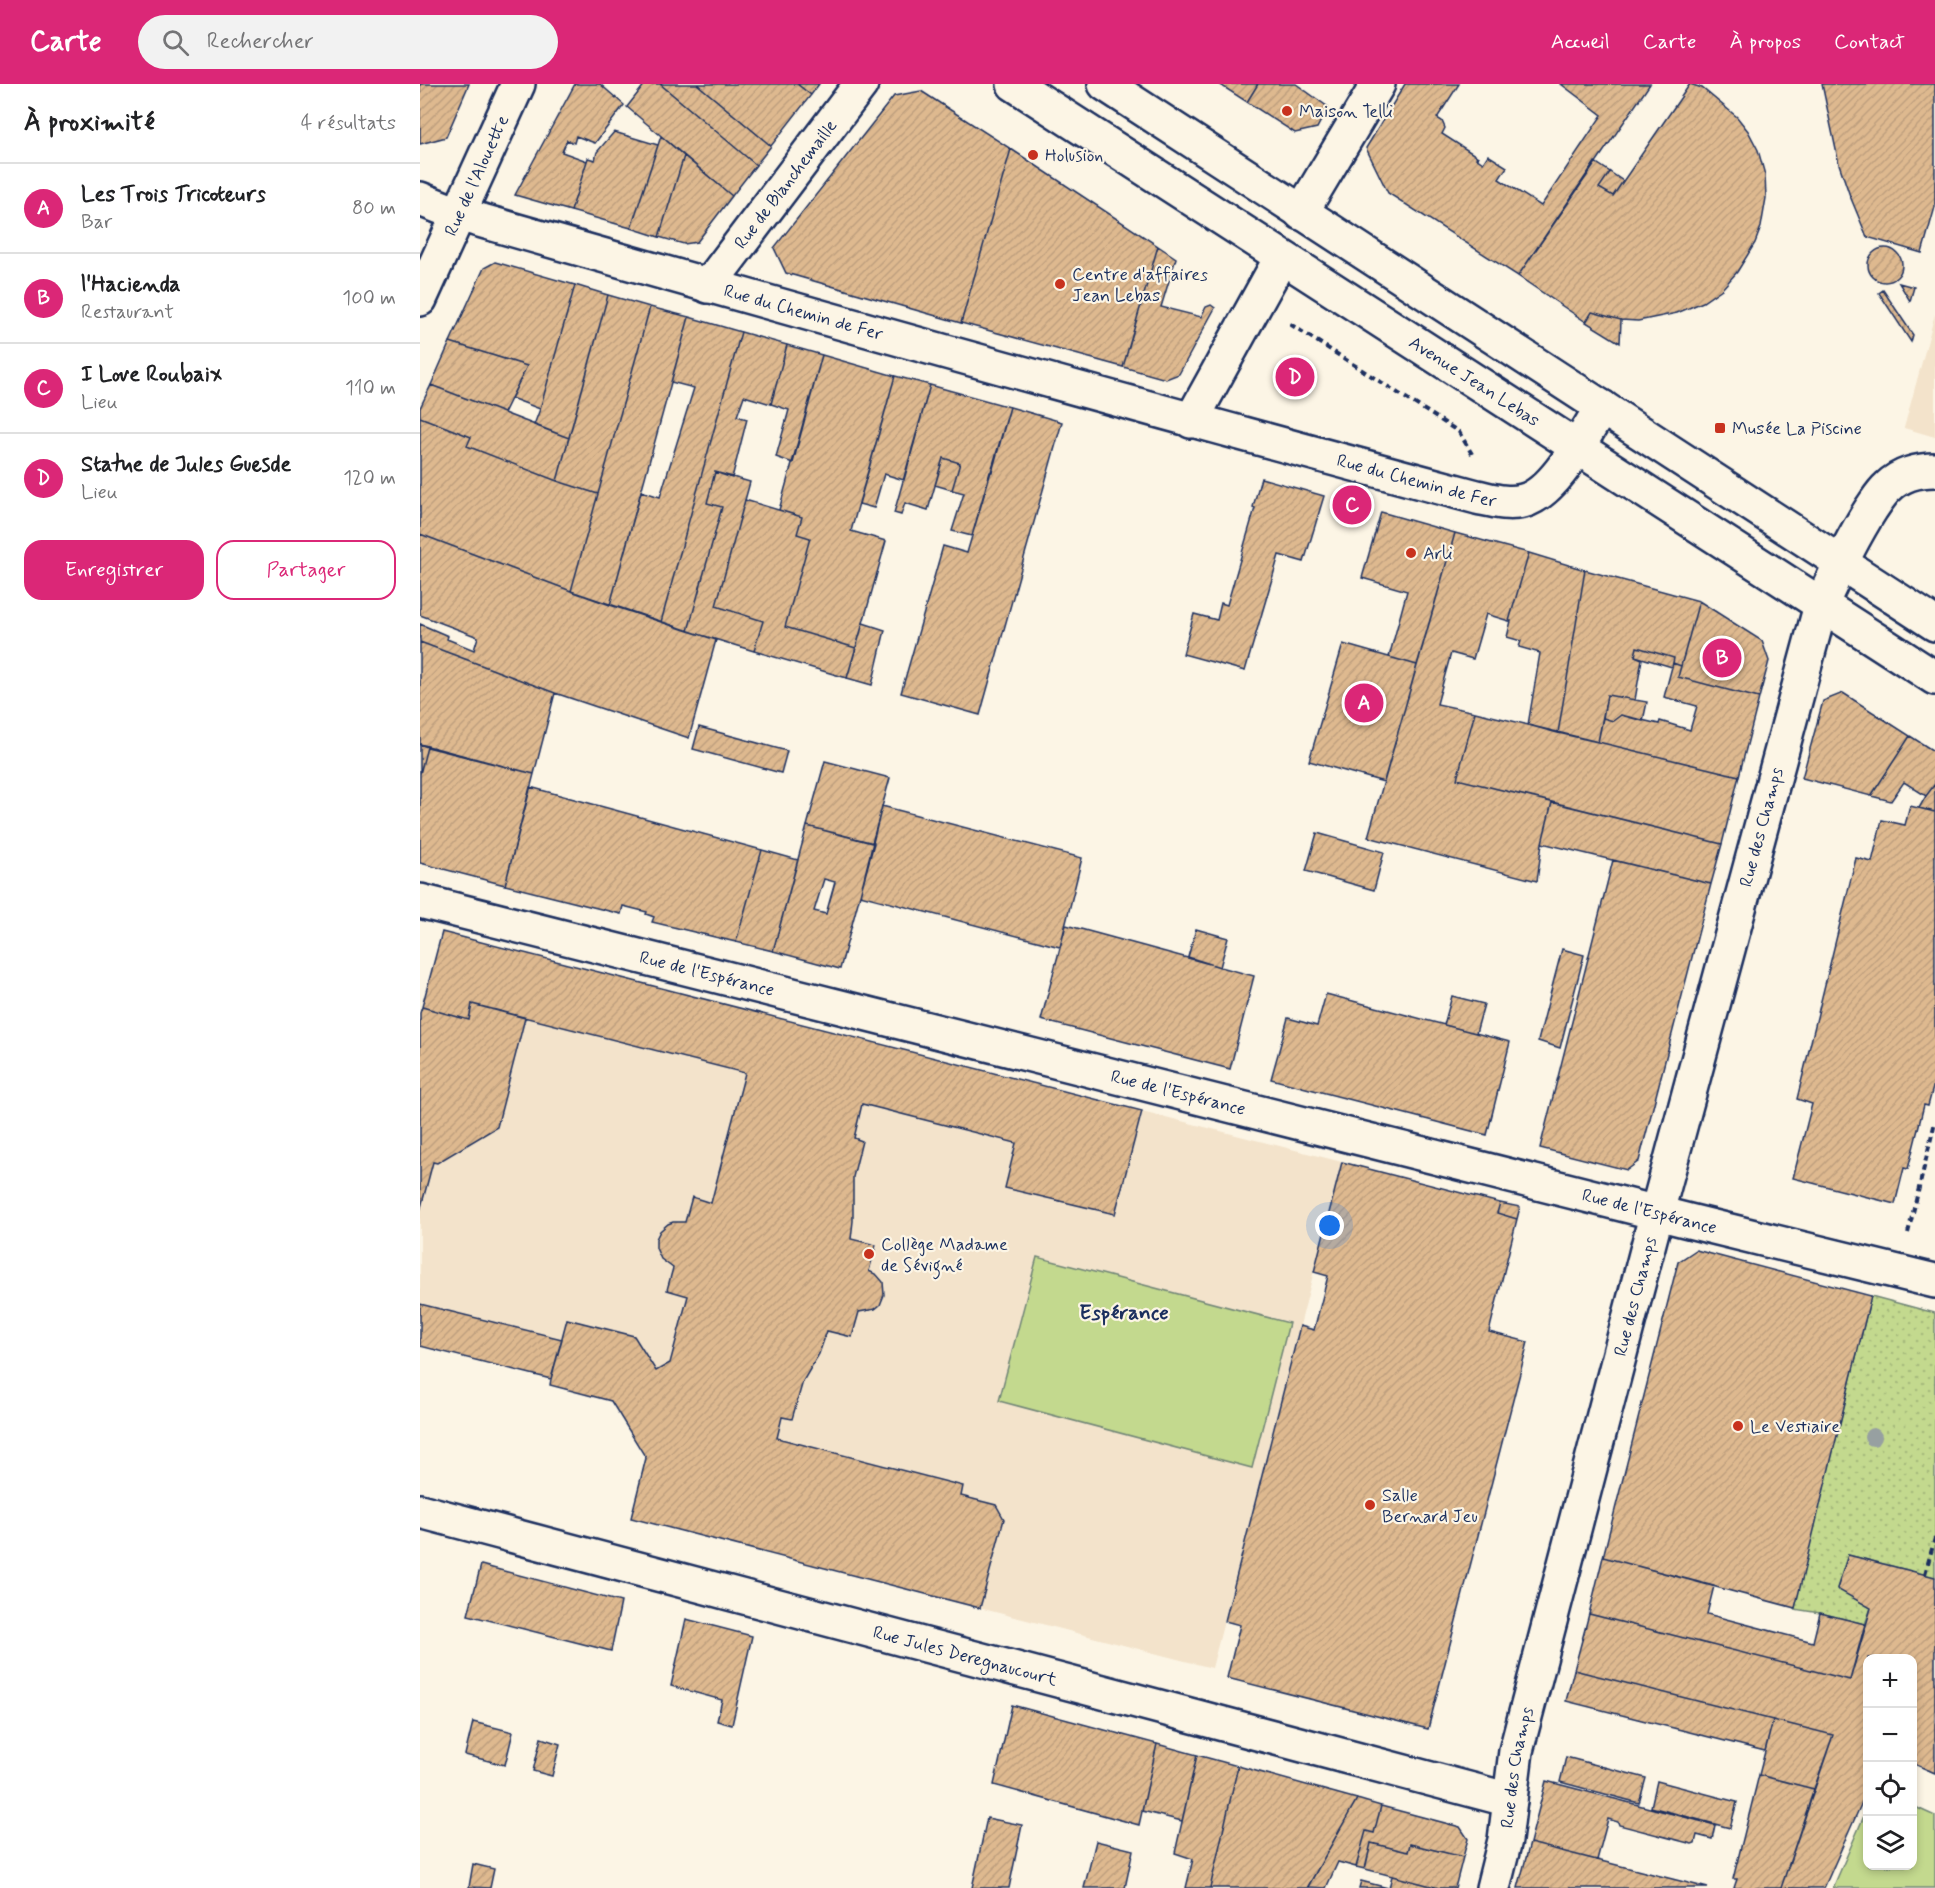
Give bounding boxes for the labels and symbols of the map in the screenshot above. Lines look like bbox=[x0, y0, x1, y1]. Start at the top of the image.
place label: Maison Telli bbox=[1299, 100, 1393, 124]
marker: Maison Telli bbox=[1280, 104, 1294, 118]
street label: Rue de l'Alouette bbox=[439, 111, 515, 240]
street label: Rue de Blanchemaille bbox=[729, 115, 843, 254]
place label: Holusion bbox=[1045, 144, 1103, 168]
marker: Holusion bbox=[1026, 148, 1040, 162]
place label: Centre d'affaires Jean Lebas bbox=[1072, 263, 1208, 308]
marker: Centre d'affaires Jean Lebas bbox=[1053, 277, 1067, 291]
street label: Rue du Chemin de Fer bbox=[721, 279, 886, 347]
street label: Avenue Jean Lebas bbox=[1404, 331, 1544, 433]
pin: D bbox=[1276, 354, 1314, 400]
place label: Musée La Piscine bbox=[1732, 417, 1862, 441]
marker: Musée La Piscine bbox=[1713, 421, 1727, 435]
street label: Rue du Chemin de Fer bbox=[1332, 449, 1502, 511]
pin: C bbox=[1332, 482, 1372, 528]
place label: Arli bbox=[1423, 542, 1453, 566]
marker: Arli bbox=[1404, 546, 1418, 560]
pin: B bbox=[1702, 636, 1742, 680]
pin: A bbox=[1344, 680, 1384, 726]
street label: Rue des Champs bbox=[1734, 765, 1790, 890]
street label: Rue de l'Espérance bbox=[637, 946, 777, 1003]
street label: Rue de l'Espérance bbox=[1108, 1065, 1248, 1122]
street label: Rue de l'Espérance bbox=[1579, 1183, 1719, 1240]
your location bbox=[1315, 1211, 1344, 1240]
place label: Collège Madame de Sévigné bbox=[881, 1233, 1008, 1280]
street label: Rue des Champs bbox=[1609, 1234, 1663, 1359]
marker: Collège Madame de Sévigné bbox=[862, 1247, 876, 1261]
district label: Espérance bbox=[1079, 1299, 1169, 1327]
place label: Le Vestiaire bbox=[1750, 1415, 1840, 1439]
marker: Le Vestiaire bbox=[1731, 1419, 1745, 1433]
place label: Salle Bernard Jeu bbox=[1382, 1484, 1478, 1529]
marker: Salle Bernard Jeu bbox=[1363, 1498, 1377, 1512]
street label: Rue Jules Deregnaucourt bbox=[870, 1621, 1060, 1692]
street label: Rue des Champs bbox=[1496, 1704, 1540, 1830]

